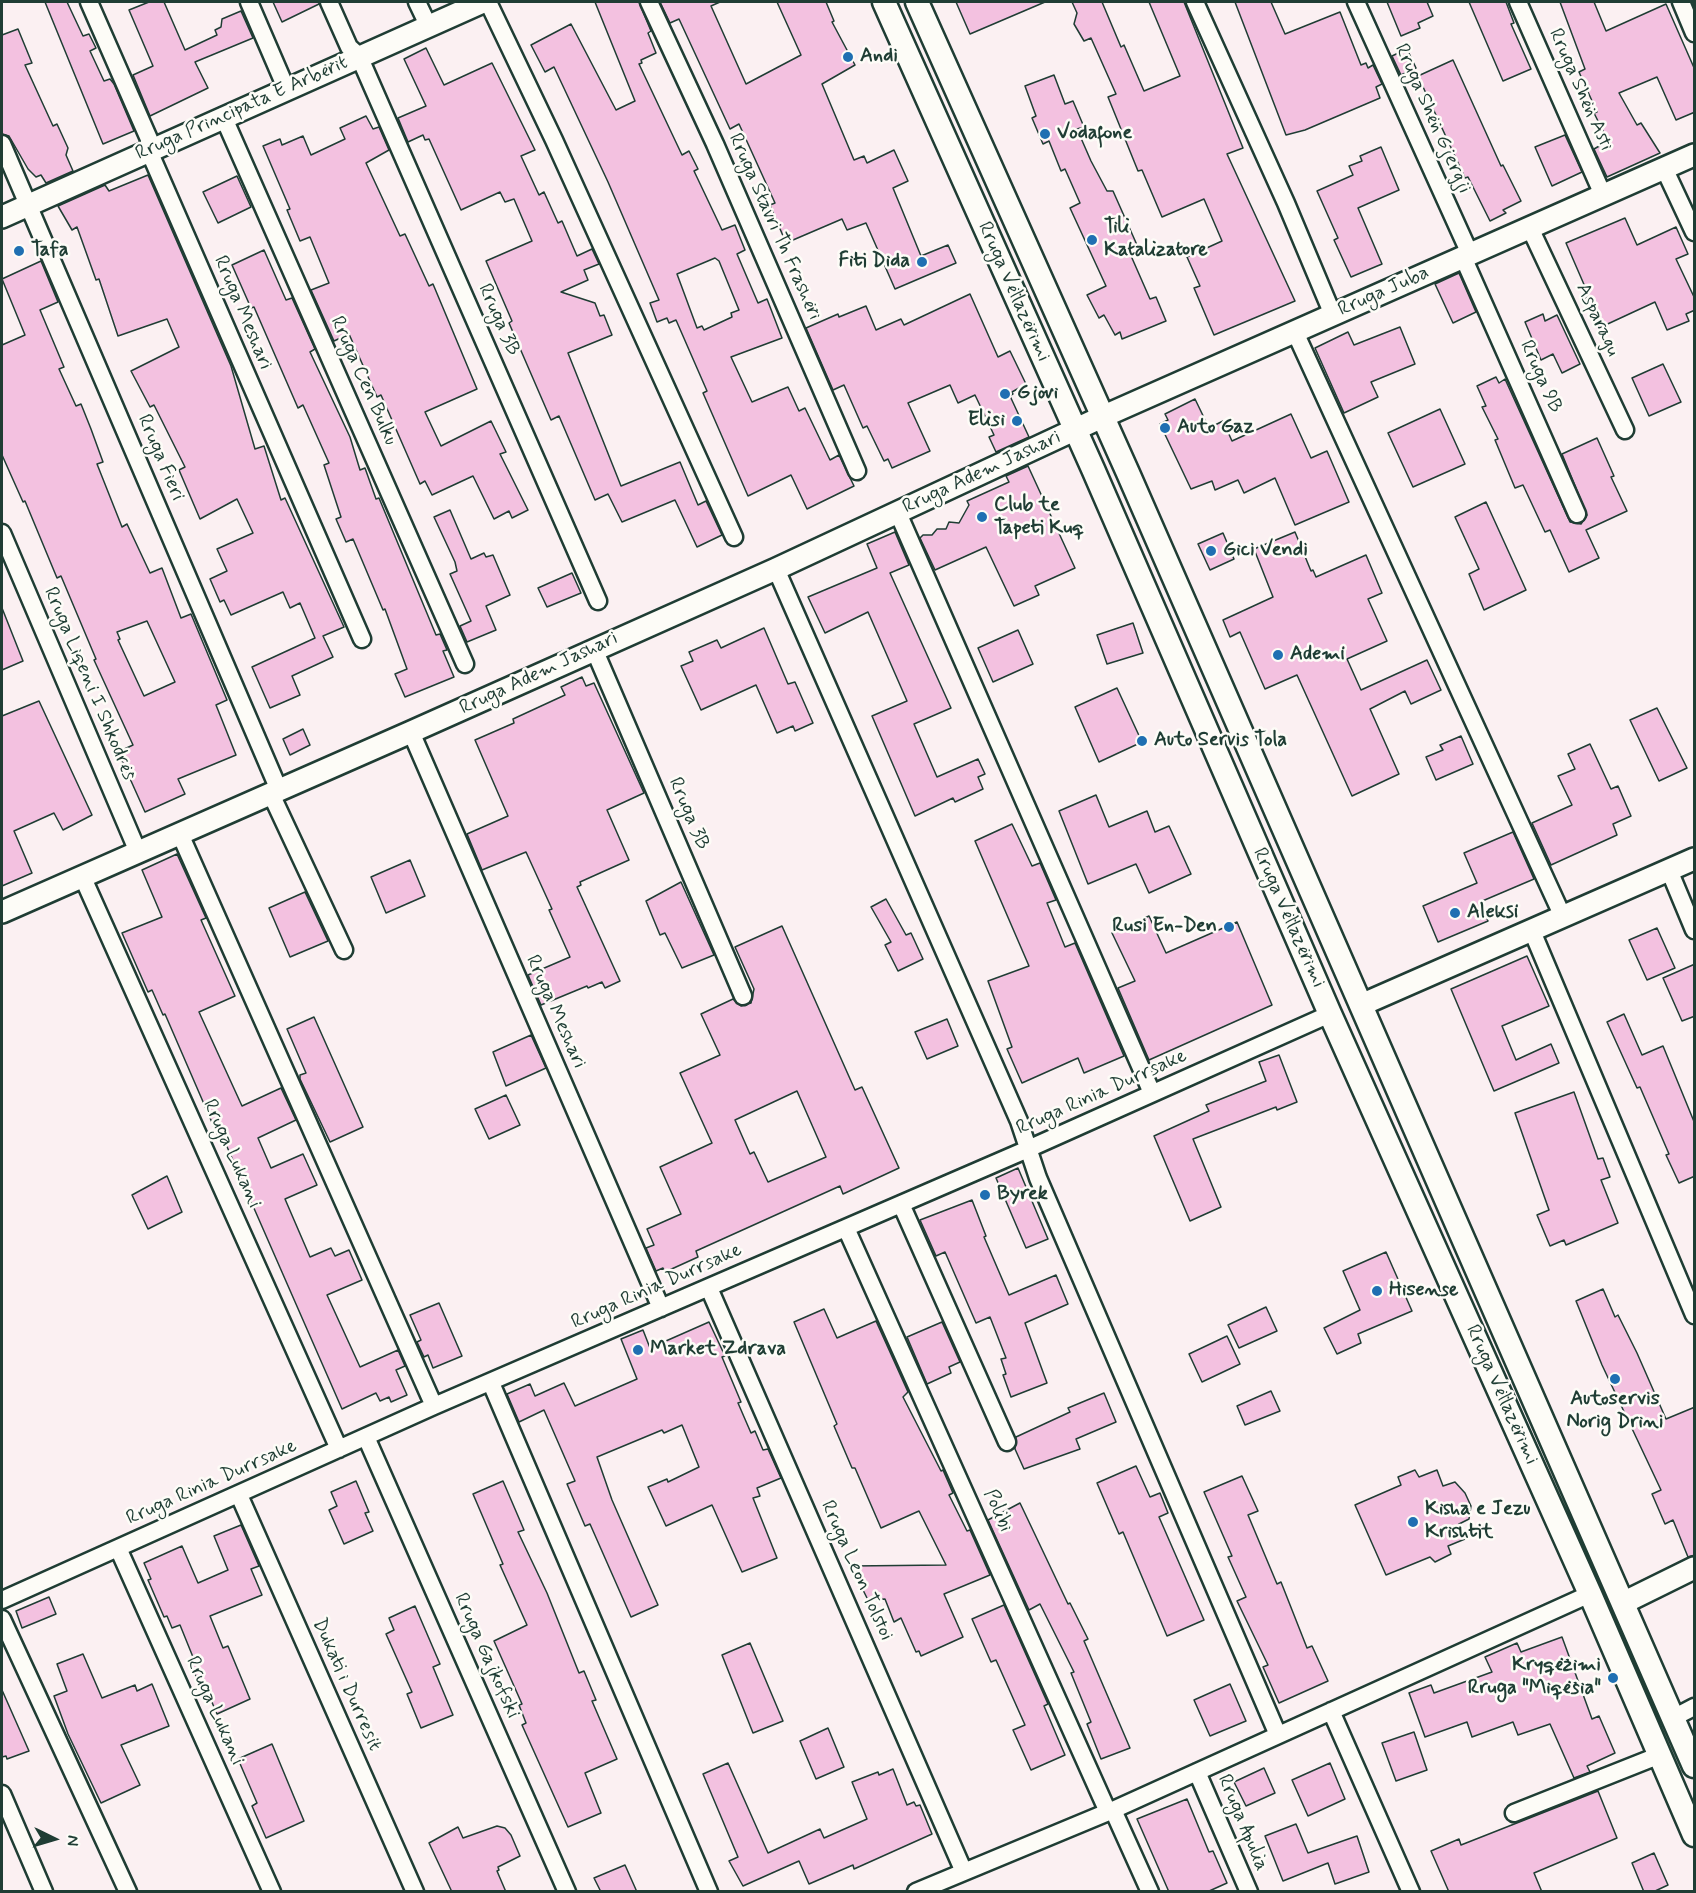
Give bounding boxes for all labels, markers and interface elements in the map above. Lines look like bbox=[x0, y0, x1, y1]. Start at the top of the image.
street label: Rruga Shën Asti bbox=[1542, 25, 1618, 155]
street label: Rruga Shën Gjergji bbox=[1388, 40, 1476, 198]
place label: Andi bbox=[860, 45, 898, 69]
marker: Andi bbox=[841, 50, 855, 64]
street label: Rruga Principata E Arbërit bbox=[132, 51, 352, 167]
place label: Vodafone bbox=[1057, 122, 1132, 146]
marker: Vodafone bbox=[1038, 127, 1052, 141]
street label: Rruga Stavri Th Frashëri bbox=[722, 130, 826, 324]
place label: Tili Katalizatore bbox=[1104, 216, 1208, 263]
street label: Rruga Vëllazërimi bbox=[971, 218, 1055, 366]
marker: Tili Katalizatore bbox=[1085, 233, 1099, 247]
place label: Tafa bbox=[31, 239, 69, 263]
marker: Tafa bbox=[12, 244, 26, 258]
place label: Fiti Dida bbox=[839, 250, 910, 274]
street label: Rruga Meshari bbox=[207, 252, 277, 374]
marker: Fiti Dida bbox=[915, 255, 929, 269]
street label: Rruga Juba bbox=[1335, 261, 1433, 323]
street label: Rruga 3B bbox=[472, 280, 524, 360]
street label: Asparagu bbox=[1570, 280, 1624, 360]
street label: Rruga Cen Bulku bbox=[324, 313, 402, 449]
street label: Rruga 9B bbox=[1513, 337, 1567, 417]
place label: Gjovi bbox=[1017, 382, 1058, 406]
marker: Gjovi bbox=[998, 387, 1012, 401]
place label: Elisi bbox=[968, 409, 1005, 433]
street label: Rruga Fieri bbox=[131, 411, 189, 505]
marker: Elisi bbox=[1010, 414, 1024, 428]
place label: Auto Gaz bbox=[1177, 416, 1254, 440]
marker: Auto Gaz bbox=[1158, 421, 1172, 435]
street label: Rruga Adem Jashari bbox=[899, 426, 1065, 520]
place label: Club te Tapeti Kuq bbox=[994, 494, 1084, 541]
marker: Club te Tapeti Kuq bbox=[975, 510, 989, 524]
place label: Gici Vendi bbox=[1223, 539, 1308, 563]
marker: Gici Vendi bbox=[1204, 544, 1218, 558]
street label: Rruga Liqeni I Shkodrës bbox=[37, 584, 141, 784]
street label: Rruga Adem Jashari bbox=[456, 627, 622, 721]
place label: Ademi bbox=[1290, 643, 1345, 667]
marker: Ademi bbox=[1271, 648, 1285, 662]
place label: Auto Servis Tola bbox=[1154, 729, 1287, 753]
marker: Auto Servis Tola bbox=[1135, 734, 1149, 748]
street label: Rruga 3B bbox=[662, 774, 714, 854]
street label: Rruga Vëllazërimi bbox=[1246, 844, 1330, 992]
place label: Aleksi bbox=[1467, 901, 1518, 925]
marker: Aleksi bbox=[1448, 906, 1462, 920]
place label: Rusi En-Den bbox=[1112, 915, 1217, 939]
marker: Rusi En-Den bbox=[1222, 920, 1236, 934]
street label: Rruga Meshari bbox=[519, 952, 591, 1072]
street label: Rruga Rinia Durrsake bbox=[1013, 1045, 1191, 1141]
street label: Rruga Lukani bbox=[196, 1096, 266, 1212]
place label: Byrek bbox=[997, 1183, 1048, 1207]
marker: Byrek bbox=[978, 1188, 992, 1202]
street label: Rruga Rinia Durrsake bbox=[568, 1239, 746, 1335]
place label: Hisense bbox=[1389, 1279, 1458, 1303]
marker: Hisense bbox=[1370, 1284, 1384, 1298]
street label: Rruga Vëllazërimi bbox=[1459, 1321, 1543, 1469]
place label: Market Zdrava bbox=[650, 1338, 786, 1362]
marker: Market Zdrava bbox=[631, 1343, 645, 1357]
marker: Autoservis Norig Drini bbox=[1608, 1372, 1622, 1386]
place label: Autoservis Norig Drini bbox=[1567, 1388, 1663, 1435]
street label: Rruga Rinia Durrsake bbox=[123, 1435, 301, 1531]
street label: Polibi bbox=[977, 1486, 1017, 1536]
street label: Rruga Leon Tolstoi bbox=[814, 1497, 898, 1645]
place label: Kisha e Jezu Krishtit bbox=[1425, 1498, 1530, 1545]
marker: Kisha e Jezu Krishtit bbox=[1406, 1515, 1420, 1529]
street label: Rruga Gajkofski bbox=[448, 1590, 524, 1722]
street label: Dukati i Durresit bbox=[306, 1615, 386, 1755]
street label: Rruga Lukani bbox=[179, 1653, 249, 1769]
place label: Kryqëzimi Rruga "Miqësia" bbox=[1468, 1654, 1601, 1701]
marker: Kryqëzimi Rruga "Miqësia" bbox=[1606, 1671, 1620, 1685]
street label: Rruga Apulia bbox=[1211, 1771, 1273, 1875]
north arrow bbox=[24, 1809, 84, 1869]
text: N bbox=[62, 1834, 83, 1847]

